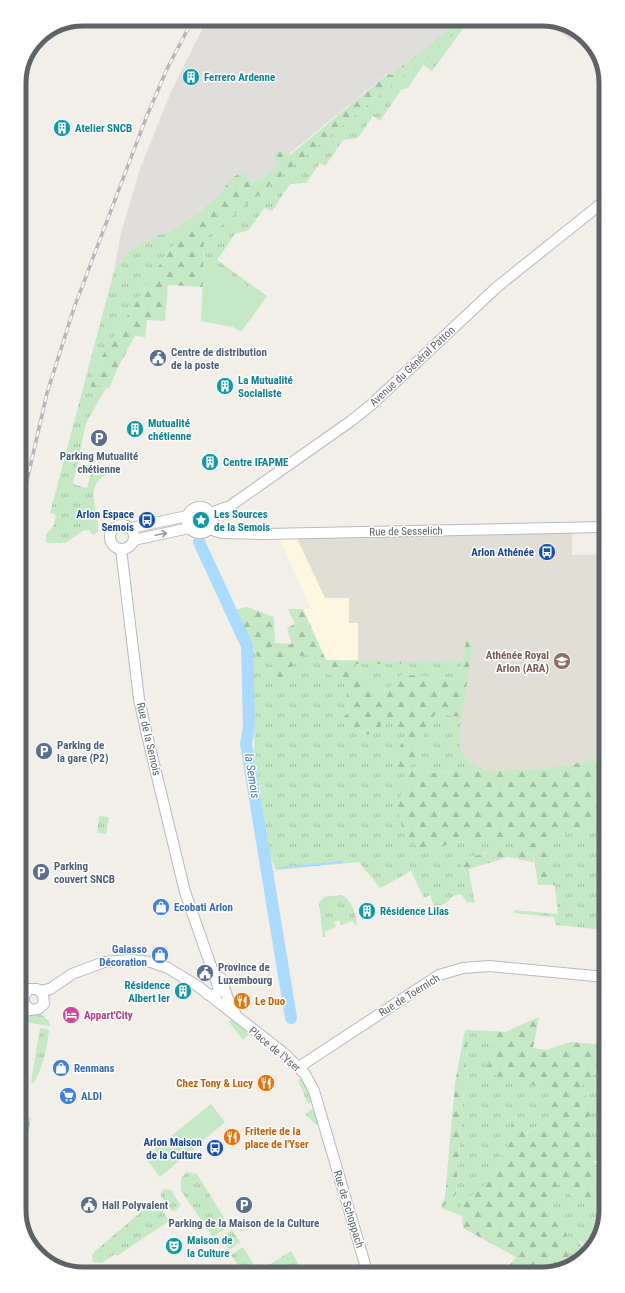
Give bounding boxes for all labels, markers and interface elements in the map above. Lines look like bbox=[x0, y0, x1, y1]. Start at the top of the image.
building icon: Ferrero Ardenne bbox=[181, 67, 201, 87]
place label: Ferrero Ardenne bbox=[204, 71, 275, 84]
building icon: Atelier SNCB bbox=[52, 118, 72, 138]
place label: Atelier SNCB bbox=[75, 122, 132, 135]
street label: Avenue du Général Patton bbox=[367, 324, 458, 409]
place label: Centre de distribution de la poste bbox=[171, 346, 267, 372]
public building icon: Centre de distribution de la poste bbox=[148, 348, 168, 368]
place label: La Mutualité Socialiste bbox=[238, 374, 293, 400]
building icon: La Mutualité Socialiste bbox=[215, 376, 235, 396]
place label: Mutualité chétienne bbox=[148, 417, 191, 443]
building icon: Mutualité chétienne bbox=[125, 419, 145, 439]
parking icon: Parking Mutualité chétienne bbox=[89, 428, 109, 448]
place label: Parking Mutualité chétienne bbox=[60, 450, 138, 476]
building icon: Centre IFAPME bbox=[200, 452, 220, 472]
place label: Centre IFAPME bbox=[223, 456, 289, 469]
place label: Arlon Espace Semois bbox=[76, 508, 134, 534]
place label: Les Sources de la Semois bbox=[214, 508, 270, 534]
bus stop icon: Arlon Espace Semois bbox=[137, 510, 157, 530]
place icon: Les Sources de la Semois bbox=[191, 510, 211, 530]
street label: Rue de Sesselich bbox=[369, 524, 443, 539]
one-way arrow bbox=[154, 530, 167, 538]
bus stop icon: Arlon Athénée bbox=[537, 542, 557, 562]
place label: Arlon Athénée bbox=[471, 546, 534, 559]
place label: Athénée Royal Arlon (ARA) bbox=[486, 649, 549, 675]
school or university icon: Athénée Royal Arlon (ARA) bbox=[552, 651, 572, 671]
street label: Rue de la Semois bbox=[134, 701, 163, 777]
place label: Parking de la gare (P2) bbox=[57, 739, 108, 765]
parking icon: Parking de la gare (P2) bbox=[34, 741, 54, 761]
water label: la Semois bbox=[242, 753, 262, 799]
place label: Parking couvert SNCB bbox=[54, 860, 115, 886]
parking icon: Parking couvert SNCB bbox=[31, 862, 51, 882]
shop icon: Ecobati Arlon bbox=[151, 897, 171, 917]
place label: Ecobati Arlon bbox=[174, 901, 233, 914]
building icon: Résidence Lilas bbox=[357, 901, 377, 921]
place label: Résidence Lilas bbox=[380, 905, 449, 918]
place label: Galasso Décoration bbox=[99, 943, 148, 969]
shop icon: Galasso Décoration bbox=[150, 945, 170, 965]
place label: Province de Luxembourg bbox=[218, 961, 272, 987]
public building icon: Province de Luxembourg bbox=[195, 963, 215, 983]
street label: Rue de Toernich bbox=[376, 972, 442, 1019]
place label: Résidence Albert Ier bbox=[124, 979, 170, 1005]
building icon: Résidence Albert Ier bbox=[173, 981, 193, 1001]
restaurant icon: Le Duo bbox=[232, 991, 252, 1011]
place label: Le Duo bbox=[255, 995, 286, 1008]
hotel icon: Appart'City bbox=[61, 1005, 81, 1025]
place label: Appart'City bbox=[84, 1009, 133, 1022]
street label: Place de l'Yser bbox=[246, 1024, 304, 1075]
shop icon: Renmans bbox=[51, 1058, 71, 1078]
place label: Renmans bbox=[74, 1062, 115, 1075]
restaurant icon: Chez Tony & Lucy bbox=[256, 1073, 276, 1093]
place label: Chez Tony & Lucy bbox=[176, 1077, 253, 1090]
supermarket icon: ALDI bbox=[58, 1086, 78, 1106]
place label: ALDI bbox=[81, 1090, 102, 1103]
place label: Friterie de la place de l'Yser bbox=[245, 1125, 309, 1151]
restaurant icon: Friterie de la place de l'Yser bbox=[222, 1127, 242, 1147]
place label: Arlon Maison de la Culture bbox=[143, 1136, 202, 1162]
bus stop icon: Arlon Maison de la Culture bbox=[205, 1138, 225, 1158]
street label: Rue de Schoppach bbox=[331, 1169, 366, 1249]
public building icon: Hall Polyvalent bbox=[79, 1195, 99, 1215]
parking icon: Parking de la Maison de la Culture bbox=[234, 1195, 254, 1215]
place label: Hall Polyvalent bbox=[102, 1199, 169, 1212]
place label: Parking de la Maison de la Culture bbox=[169, 1217, 319, 1230]
place label: Maison de la Culture bbox=[187, 1234, 232, 1260]
theatre icon: Maison de la Culture bbox=[164, 1236, 184, 1256]

